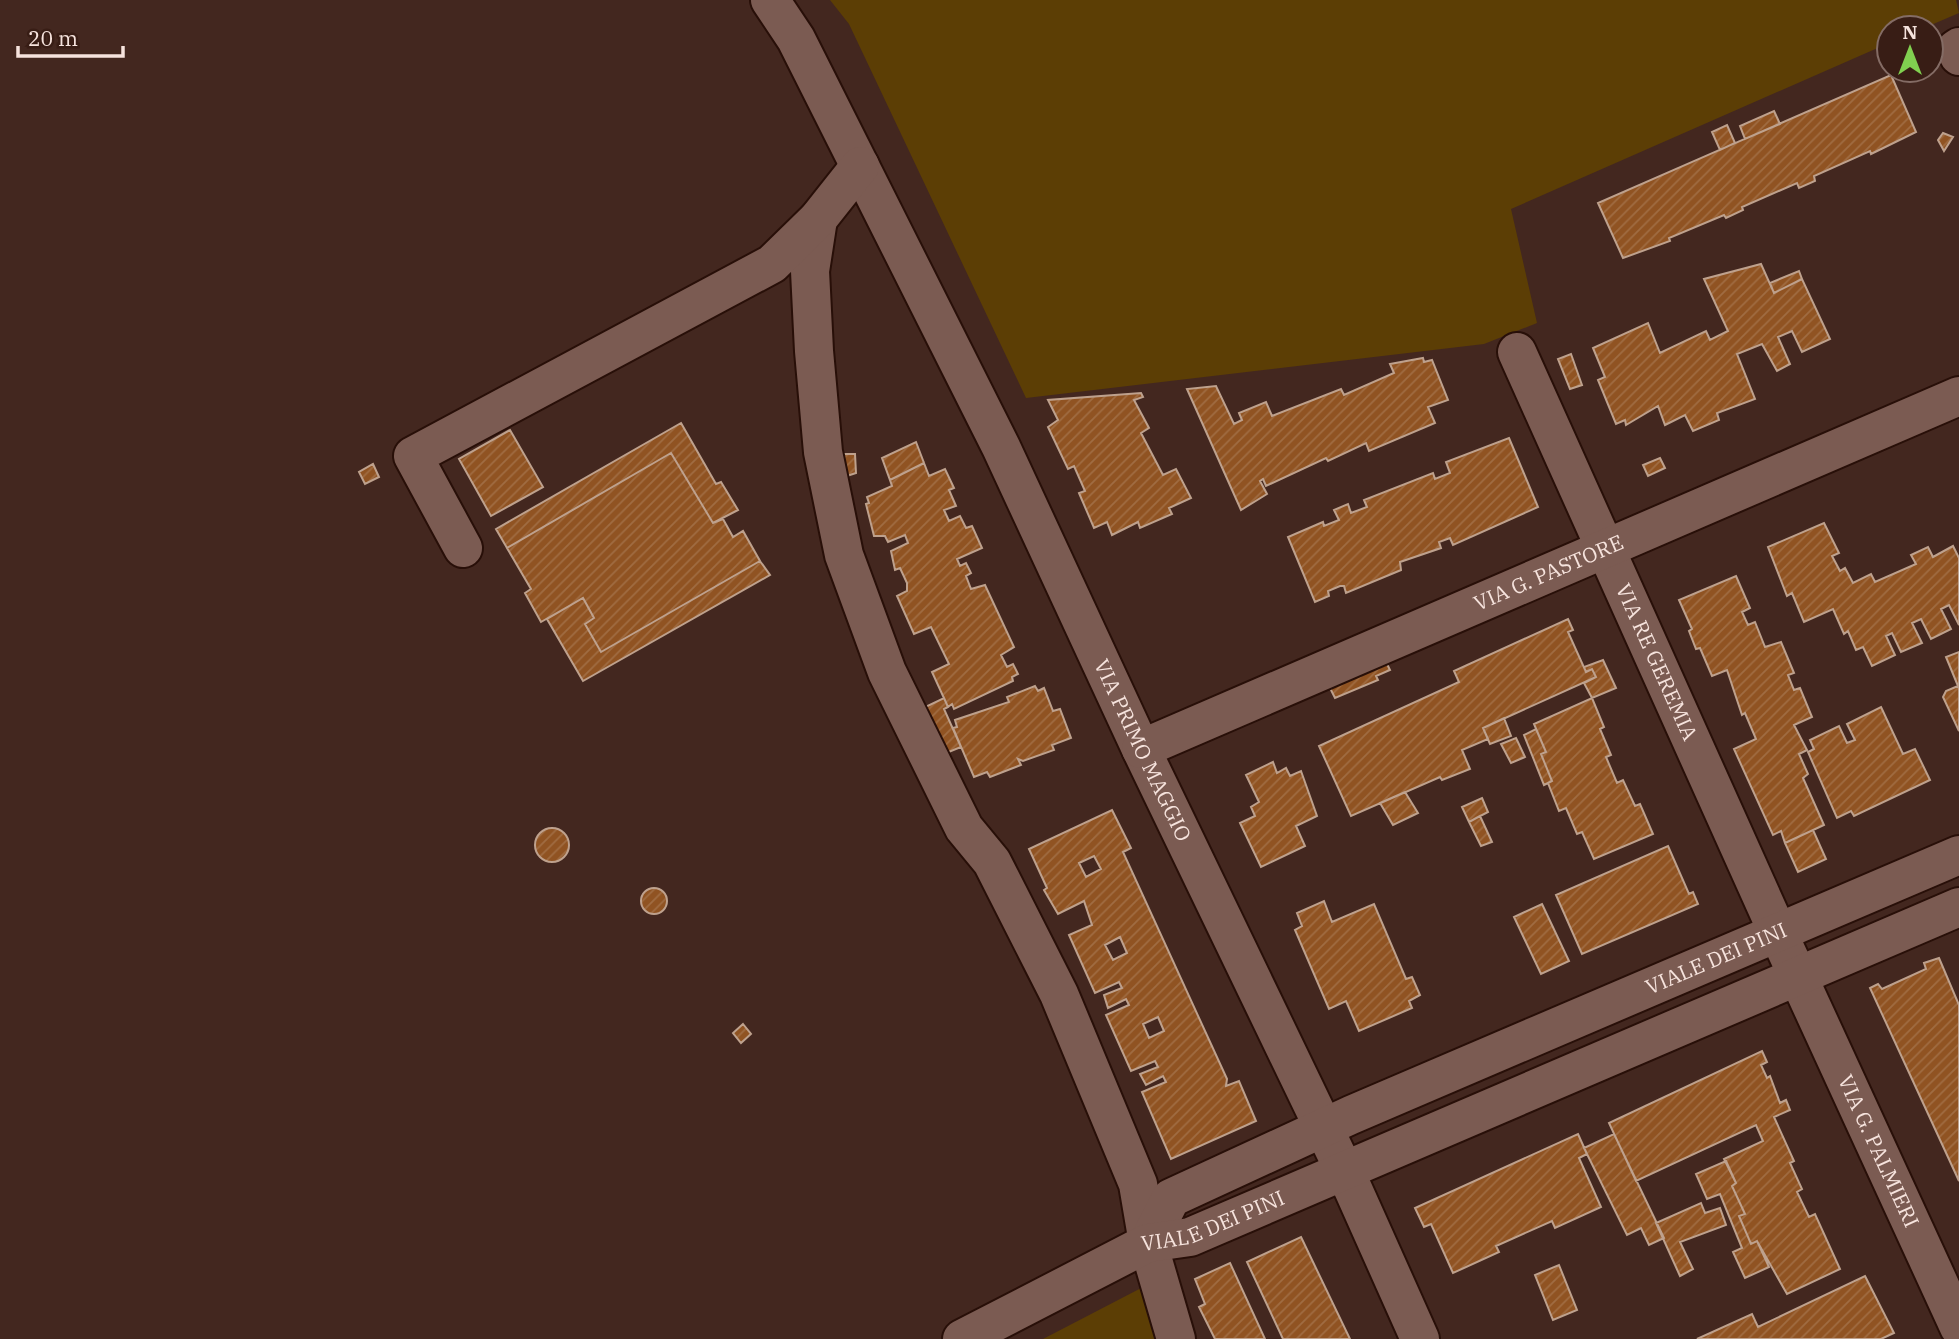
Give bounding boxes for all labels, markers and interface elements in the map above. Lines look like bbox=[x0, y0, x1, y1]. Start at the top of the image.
scale bar bbox=[18, 14, 122, 58]
north arrow bbox=[1875, 14, 1945, 84]
text: N bbox=[1902, 20, 1918, 44]
text: 20 m bbox=[28, 24, 78, 52]
street label: VIA G. PASTORE bbox=[1469, 528, 1627, 617]
street label: VIA RE GEREMIA bbox=[1610, 579, 1705, 745]
street label: VIA PRIMO MAGGIO bbox=[1088, 654, 1198, 846]
street label: VIALE DEI PINI bbox=[1641, 915, 1791, 1000]
street label: VIA G. PALMIERI bbox=[1832, 1070, 1926, 1232]
street label: VIALE DEI PINI bbox=[1139, 1183, 1289, 1257]

